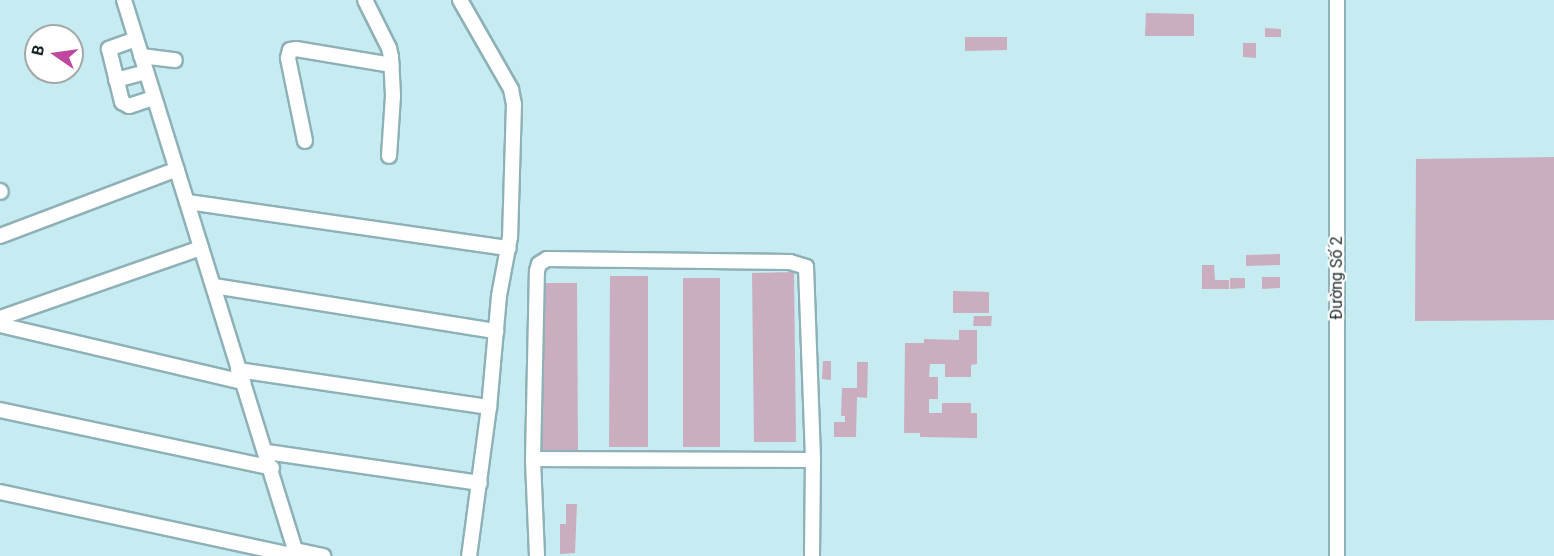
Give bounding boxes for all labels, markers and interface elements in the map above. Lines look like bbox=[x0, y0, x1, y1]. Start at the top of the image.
north arrow bbox=[24, 24, 84, 84]
text: B bbox=[28, 43, 48, 57]
street label: Đường Số 2 bbox=[1327, 236, 1347, 320]

